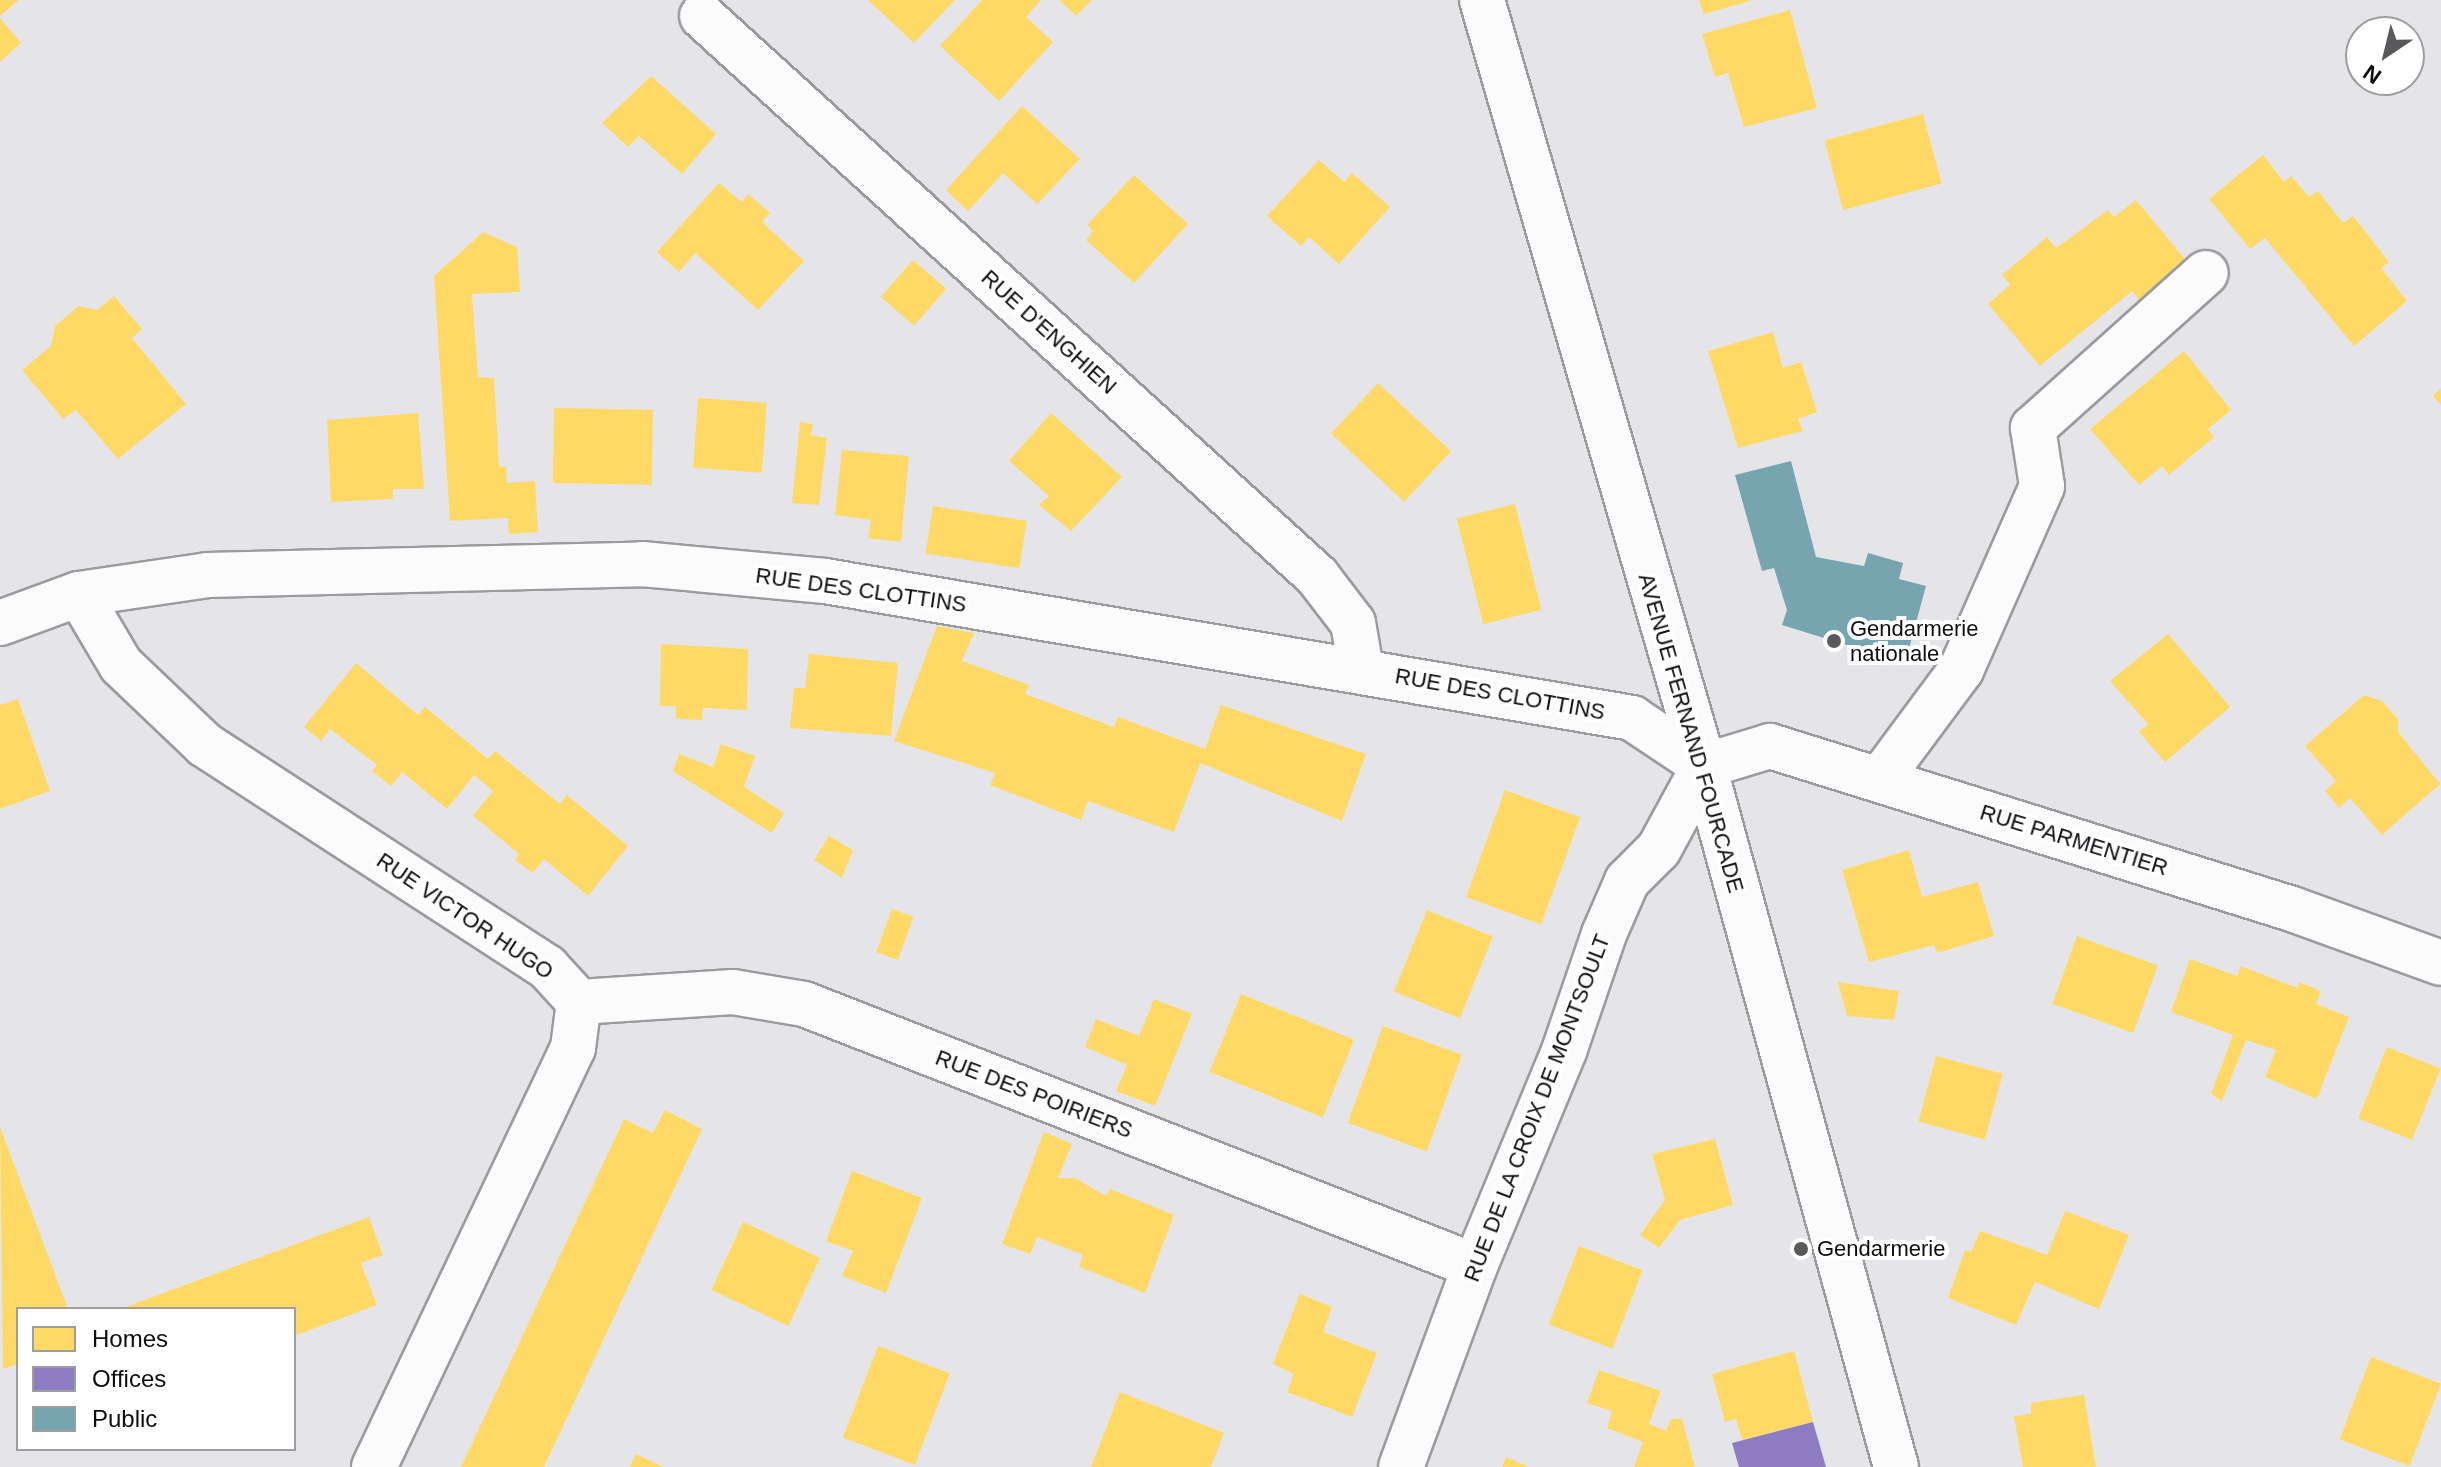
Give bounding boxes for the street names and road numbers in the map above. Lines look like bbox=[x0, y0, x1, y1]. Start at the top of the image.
street label: RUE D'ENGHIEN bbox=[976, 264, 1122, 400]
street label: RUE DES CLOTTINS bbox=[754, 562, 968, 618]
street label: AVENUE FERNAND FOURCADE bbox=[1633, 570, 1749, 896]
street label: RUE DES CLOTTINS bbox=[1393, 663, 1607, 725]
street label: RUE PARMENTIER bbox=[1977, 799, 2171, 881]
street label: RUE VICTOR HUGO bbox=[372, 847, 558, 985]
street label: RUE DE LA CROIX DE MONTSOULT bbox=[1458, 930, 1616, 1286]
street label: RUE DES POIRIERS bbox=[932, 1044, 1136, 1144]

